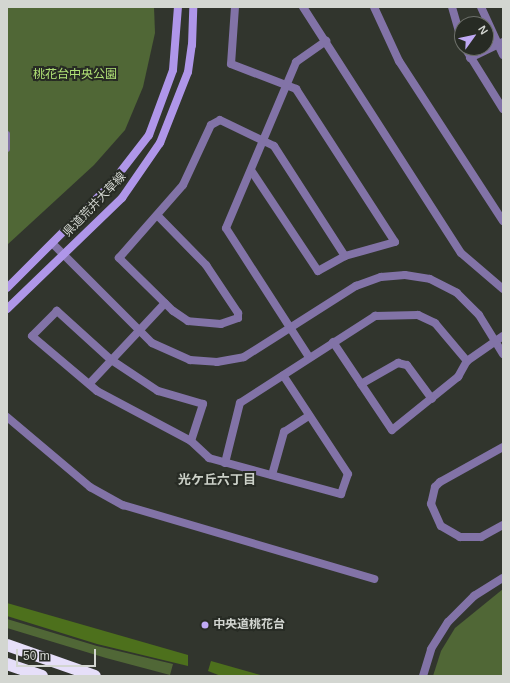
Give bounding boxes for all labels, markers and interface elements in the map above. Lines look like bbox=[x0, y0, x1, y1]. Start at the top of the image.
north arrow bbox=[454, 16, 494, 56]
text: N bbox=[476, 23, 490, 37]
park label: 桃花台中央公園 bbox=[33, 68, 117, 82]
street label: 県道荒井大草線 bbox=[61, 170, 129, 240]
district label: 光ケ丘六丁目 bbox=[178, 472, 256, 488]
place label: 中央道桃花台 bbox=[213, 618, 285, 632]
marker: 中央道桃花台 bbox=[200, 620, 210, 630]
scale bar bbox=[18, 641, 98, 667]
text: 50 m bbox=[23, 649, 50, 663]

